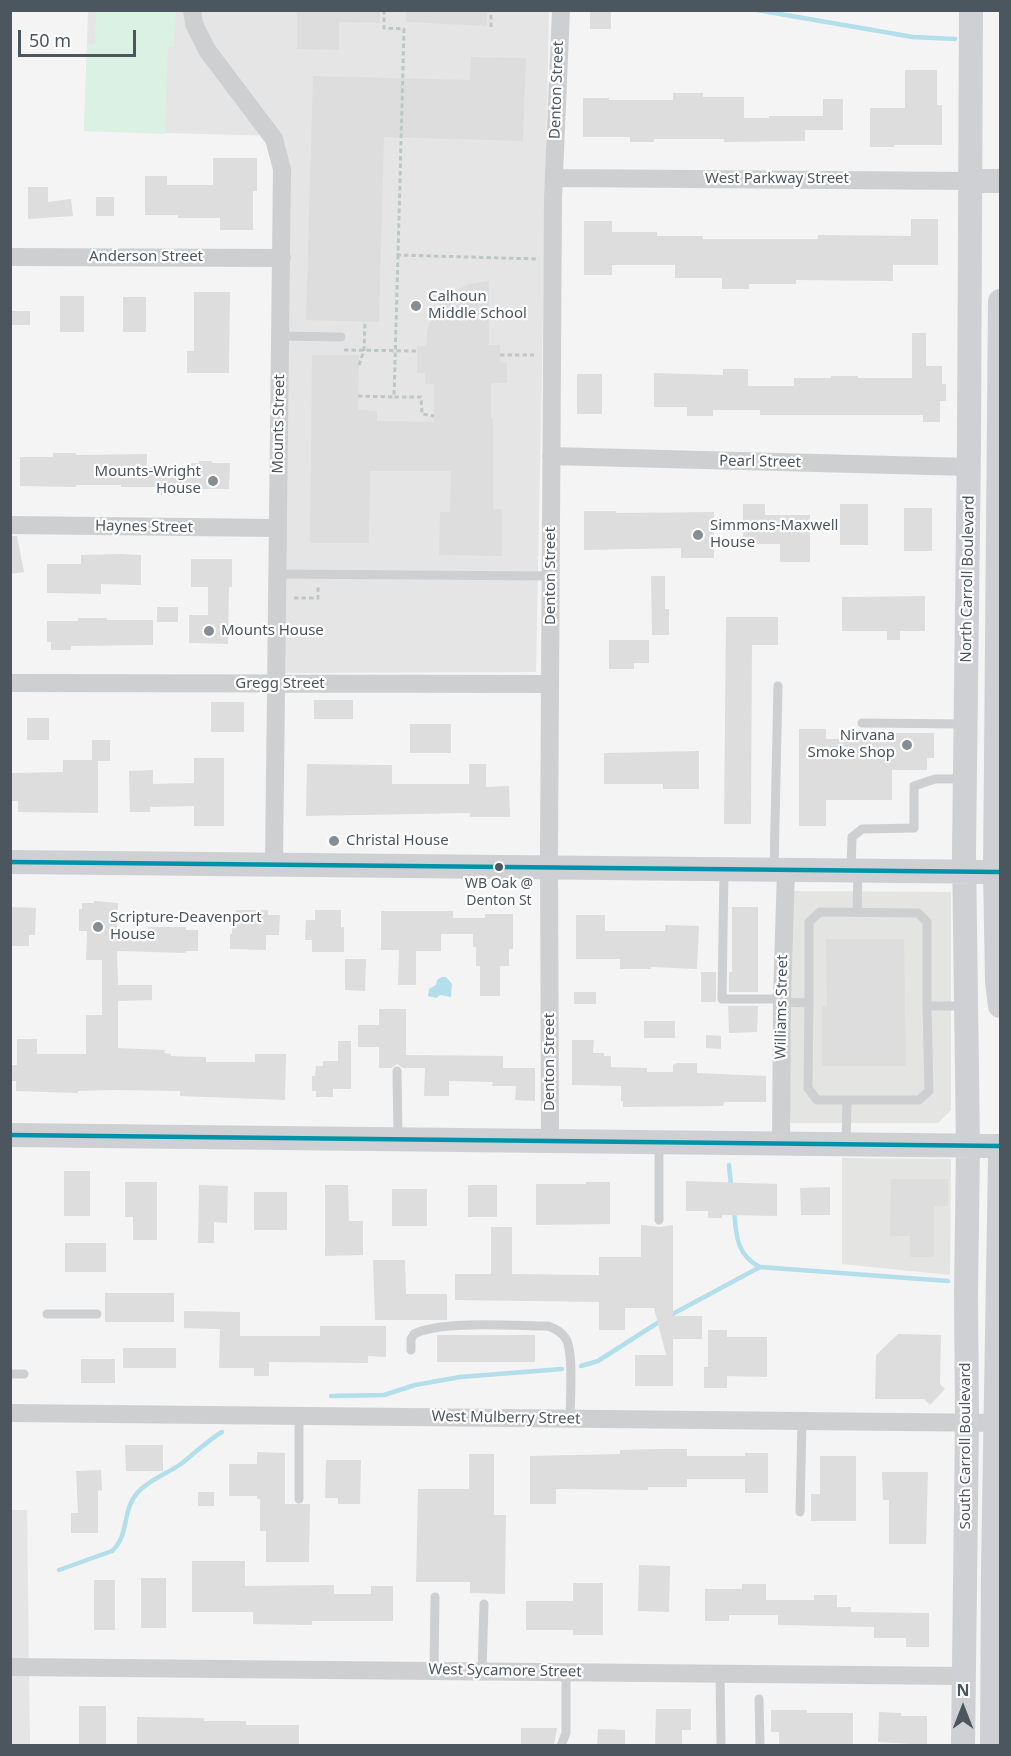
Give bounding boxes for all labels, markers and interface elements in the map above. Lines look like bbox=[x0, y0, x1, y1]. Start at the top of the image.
scale bar bbox=[21, 18, 140, 56]
text: 50 m bbox=[29, 28, 71, 52]
street label: Denton Street bbox=[546, 41, 568, 139]
street label: West Parkway Street bbox=[705, 170, 849, 188]
street label: Anderson Street bbox=[89, 248, 203, 266]
place label: Calhoun Middle School bbox=[428, 288, 527, 323]
marker: Calhoun Middle School bbox=[409, 299, 423, 313]
street label: Mounts Street bbox=[269, 374, 289, 474]
street label: Pearl Street bbox=[719, 452, 801, 472]
place label: Mounts-Wright House bbox=[95, 463, 201, 498]
marker: Mounts-Wright House bbox=[206, 474, 220, 488]
street label: North Carroll Boulevard bbox=[958, 495, 978, 663]
street label: Haynes Street bbox=[95, 517, 193, 537]
place label: Simmons-Maxwell House bbox=[710, 517, 838, 552]
street label: Denton Street bbox=[542, 527, 560, 625]
marker: Simmons-Maxwell House bbox=[691, 528, 705, 542]
place label: Mounts House bbox=[221, 622, 324, 640]
marker: Mounts House bbox=[202, 624, 216, 638]
street label: Gregg Street bbox=[235, 675, 325, 693]
place label: Nirvana Smoke Shop bbox=[807, 727, 895, 762]
marker: Nirvana Smoke Shop bbox=[900, 738, 914, 752]
place label: Christal House bbox=[346, 832, 449, 850]
marker: Christal House bbox=[327, 834, 341, 848]
marker: WB Oak @ Denton St bbox=[493, 861, 505, 873]
place label: WB Oak @ Denton St bbox=[465, 876, 533, 909]
place label: Scripture-Deavenport House bbox=[110, 909, 262, 944]
marker: Scripture-Deavenport House bbox=[91, 920, 105, 934]
street label: Williams Street bbox=[772, 954, 792, 1060]
street label: Denton Street bbox=[541, 1013, 559, 1111]
street label: South Carroll Boulevard bbox=[957, 1362, 975, 1530]
street label: West Mulberry Street bbox=[431, 1408, 581, 1428]
street label: West Sycamore Street bbox=[428, 1661, 582, 1681]
north arrow bbox=[933, 1678, 993, 1738]
text: N bbox=[956, 1679, 970, 1701]

